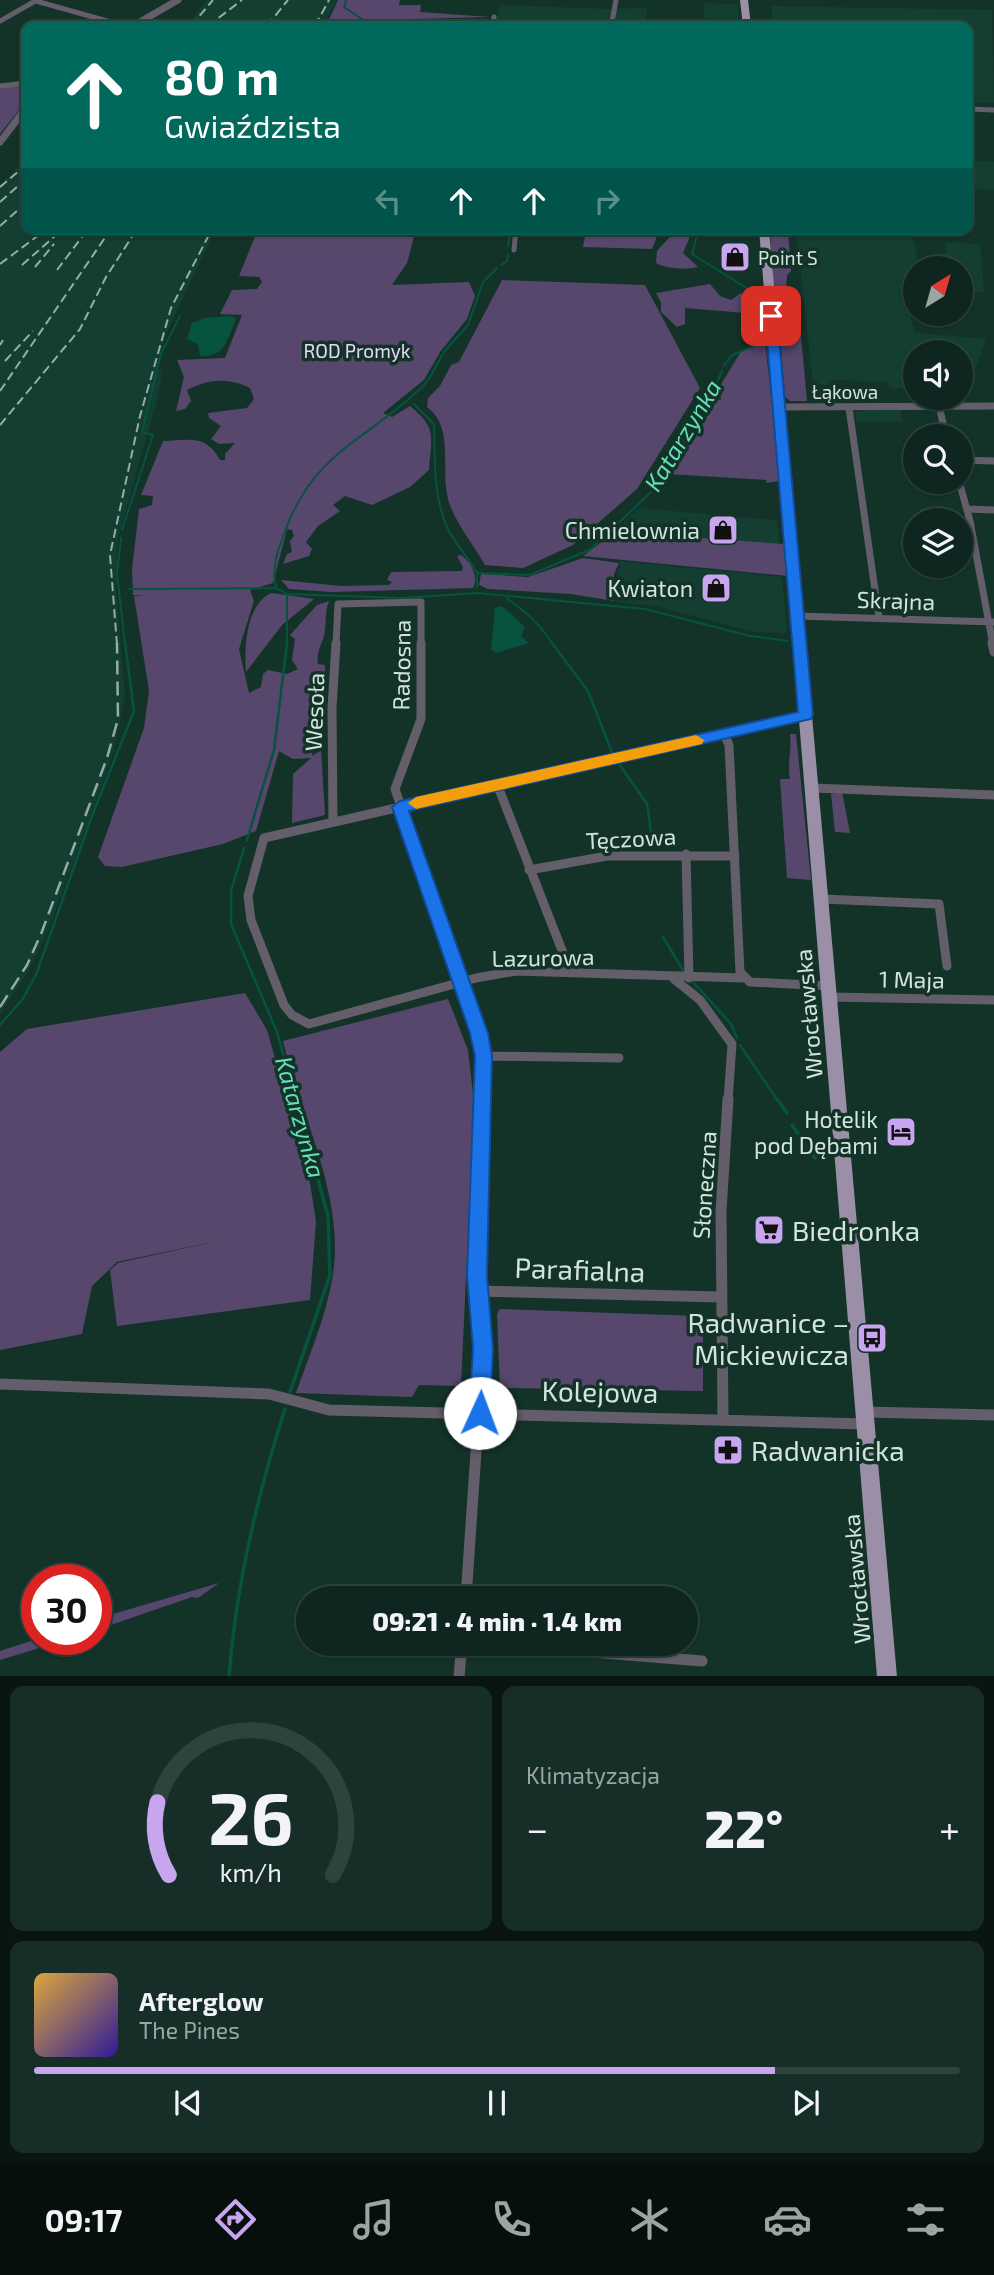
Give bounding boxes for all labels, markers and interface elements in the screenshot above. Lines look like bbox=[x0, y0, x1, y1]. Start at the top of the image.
text: 80 m bbox=[164, 46, 279, 105]
icon: ahead bbox=[49, 49, 140, 140]
text: Gwiaździsta bbox=[164, 106, 341, 144]
icon: left bbox=[369, 182, 407, 220]
icon: ahead bbox=[442, 182, 480, 220]
icon: ahead bbox=[515, 182, 553, 220]
icon: right bbox=[588, 182, 626, 220]
shop icon: Point S bbox=[718, 240, 752, 274]
place label: Point S bbox=[758, 246, 818, 269]
north arrow bbox=[903, 256, 973, 326]
map controls bbox=[903, 256, 973, 578]
pin bbox=[741, 286, 801, 346]
icon: arrive bbox=[752, 297, 790, 335]
park label: ROD Promyk bbox=[303, 339, 411, 362]
button: sound bbox=[903, 340, 973, 410]
water label: Katarzynka bbox=[637, 374, 727, 496]
street label: Łąkowa bbox=[812, 380, 878, 403]
button: search bbox=[903, 424, 973, 494]
button: layers bbox=[903, 508, 973, 578]
shop icon: Chmielownia bbox=[706, 513, 740, 547]
place label: Chmielownia bbox=[565, 516, 700, 544]
shop icon: Kwiaton bbox=[699, 571, 733, 605]
place label: Kwiaton bbox=[607, 574, 693, 602]
street label: Skrajna bbox=[856, 585, 936, 615]
street label: Radosna bbox=[386, 619, 416, 711]
street label: Wesoła bbox=[299, 672, 329, 752]
street label: Tęczowa bbox=[585, 822, 677, 854]
street label: Lazurowa bbox=[491, 942, 595, 972]
street label: Wrocławska bbox=[788, 948, 828, 1080]
street label: 1 Maja bbox=[879, 964, 945, 994]
water label: Katarzynka bbox=[270, 1053, 332, 1181]
place label: Hotelik pod Dębami bbox=[754, 1105, 878, 1159]
hotel icon: Hotelik pod Dębami bbox=[884, 1115, 918, 1149]
street label: Słoneczna bbox=[686, 1130, 722, 1240]
supermarket icon: Biedronka bbox=[752, 1213, 786, 1247]
place label: Biedronka bbox=[792, 1213, 920, 1247]
street label: Parafialna bbox=[514, 1250, 646, 1288]
place label: Radwanice – Mickiewicza bbox=[687, 1305, 849, 1371]
bus stop icon: Radwanice – Mickiewicza bbox=[855, 1321, 889, 1355]
street label: Kolejowa bbox=[541, 1373, 659, 1409]
position arrow bbox=[443, 1376, 517, 1450]
pharmacy icon: Radwanicka bbox=[711, 1433, 745, 1467]
place label: Radwanicka bbox=[751, 1433, 905, 1467]
street label: Wrocławska bbox=[836, 1513, 876, 1645]
speed limit sign: 30 bbox=[21, 1564, 112, 1655]
text: 09:21 · 4 min · 1.4 km bbox=[372, 1605, 622, 1636]
text: Klimatyzacja bbox=[526, 1761, 660, 1789]
text: 26 bbox=[208, 1772, 294, 1860]
text: 22° bbox=[704, 1796, 783, 1858]
text: − bbox=[526, 1805, 548, 1851]
text: + bbox=[939, 1805, 960, 1851]
text: km/h bbox=[220, 1856, 282, 1886]
text: Afterglow bbox=[139, 1985, 264, 2016]
text: The Pines bbox=[139, 2016, 240, 2044]
icon: previous bbox=[169, 2084, 207, 2122]
icon: pause bbox=[478, 2084, 516, 2122]
icon: next bbox=[787, 2084, 825, 2122]
icon: directions bbox=[211, 2195, 260, 2244]
icon: music bbox=[349, 2195, 398, 2244]
icon: phone bbox=[487, 2195, 536, 2244]
icon: climate bbox=[625, 2195, 674, 2244]
icon: car bbox=[763, 2195, 812, 2244]
icon: filters bbox=[901, 2195, 950, 2244]
text: 09:17 bbox=[44, 2200, 122, 2238]

